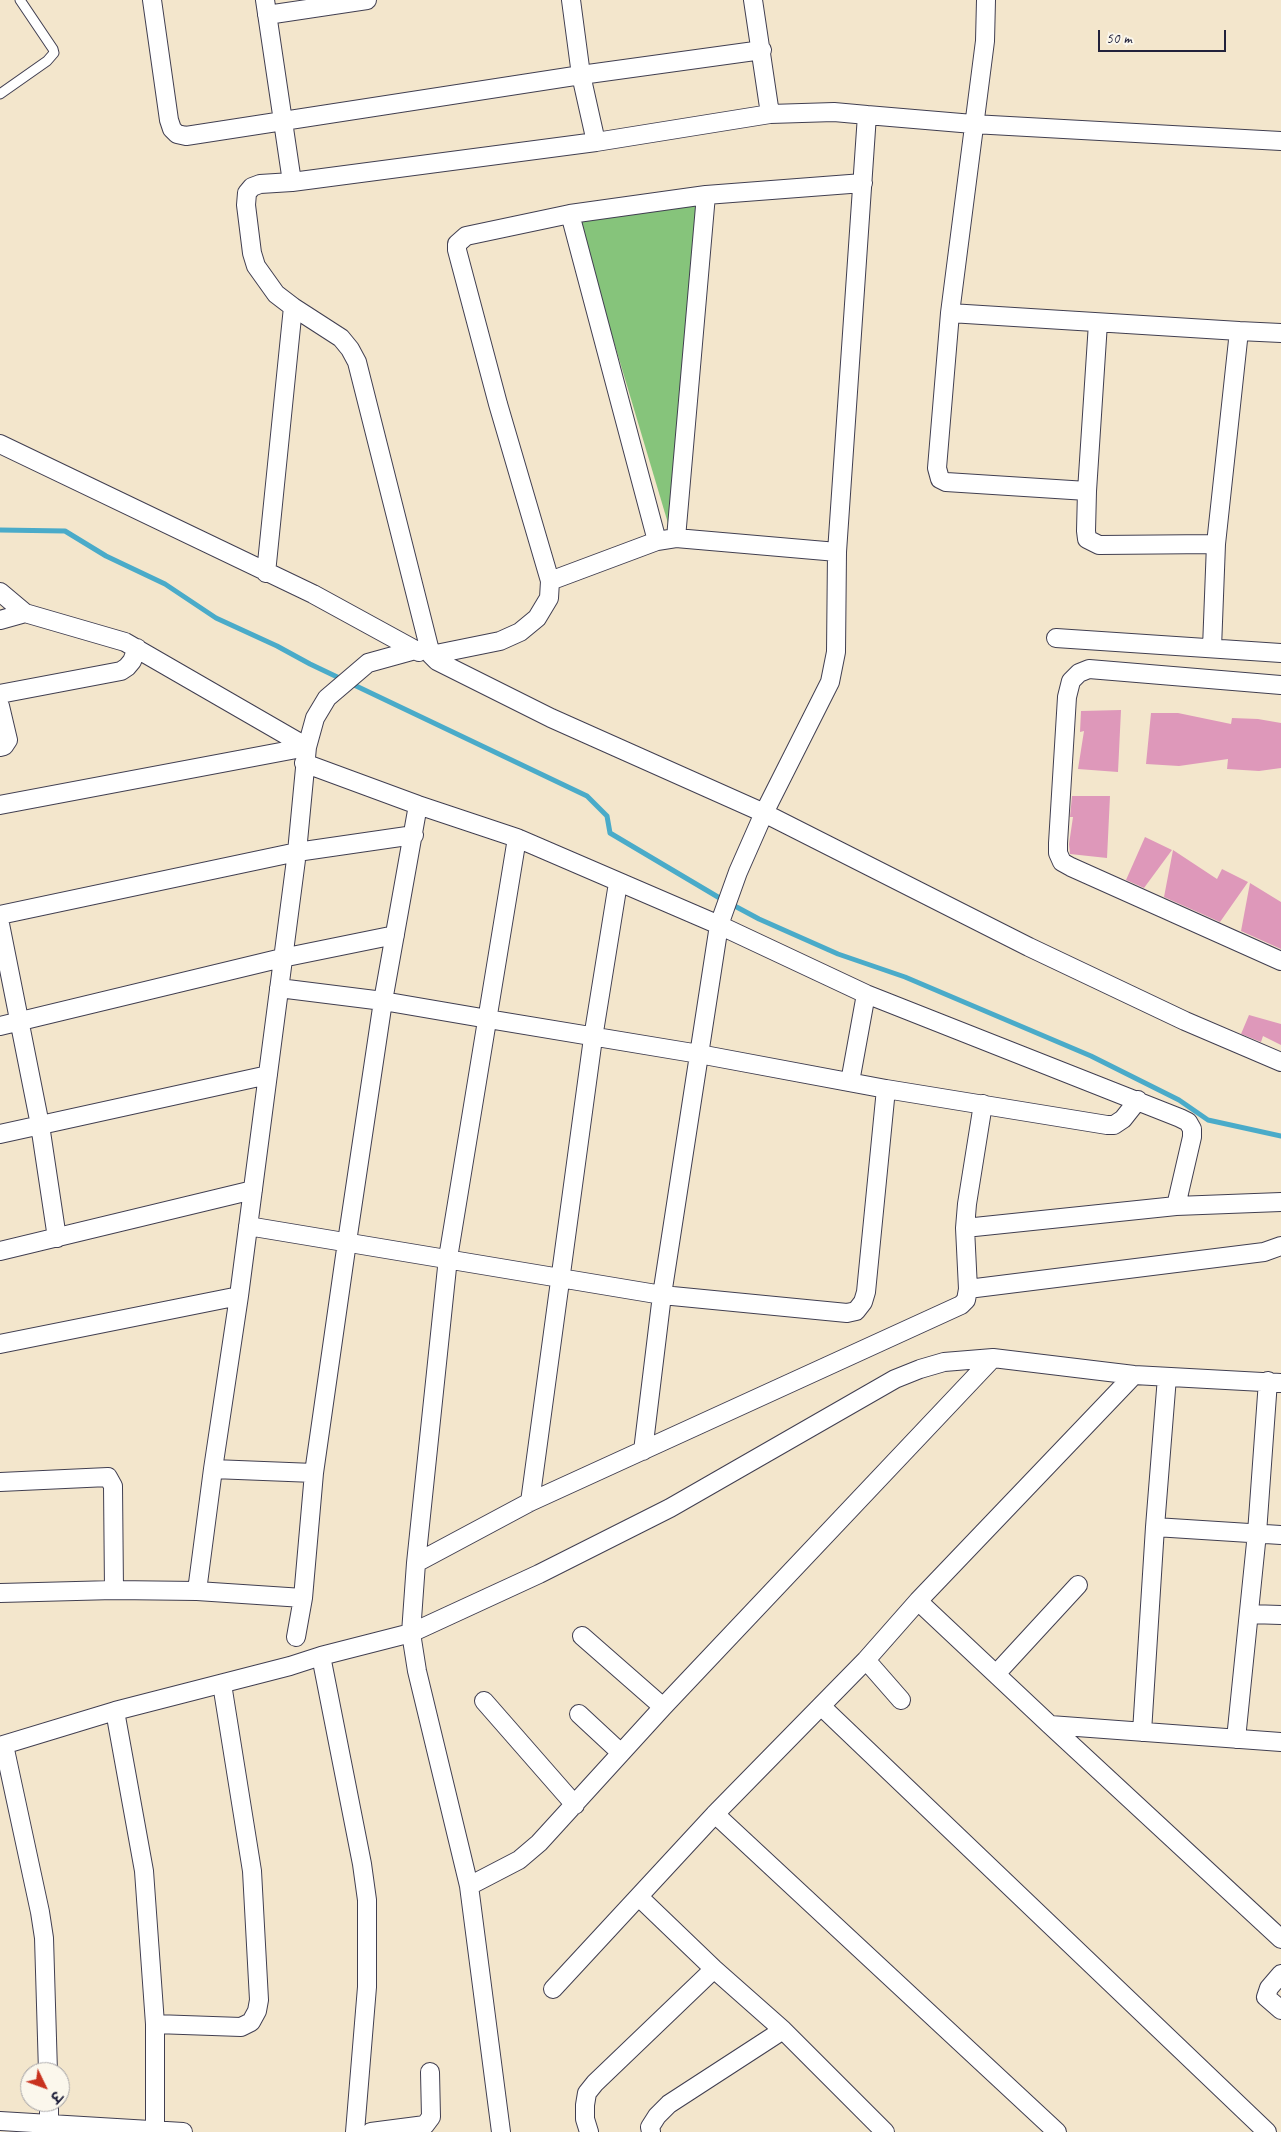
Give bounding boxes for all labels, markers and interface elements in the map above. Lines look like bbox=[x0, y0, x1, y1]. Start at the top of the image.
scale bar bbox=[1101, 20, 1228, 52]
text: 50 m bbox=[1106, 29, 1132, 48]
north arrow bbox=[20, 2062, 70, 2112]
text: उ bbox=[46, 2088, 65, 2106]

